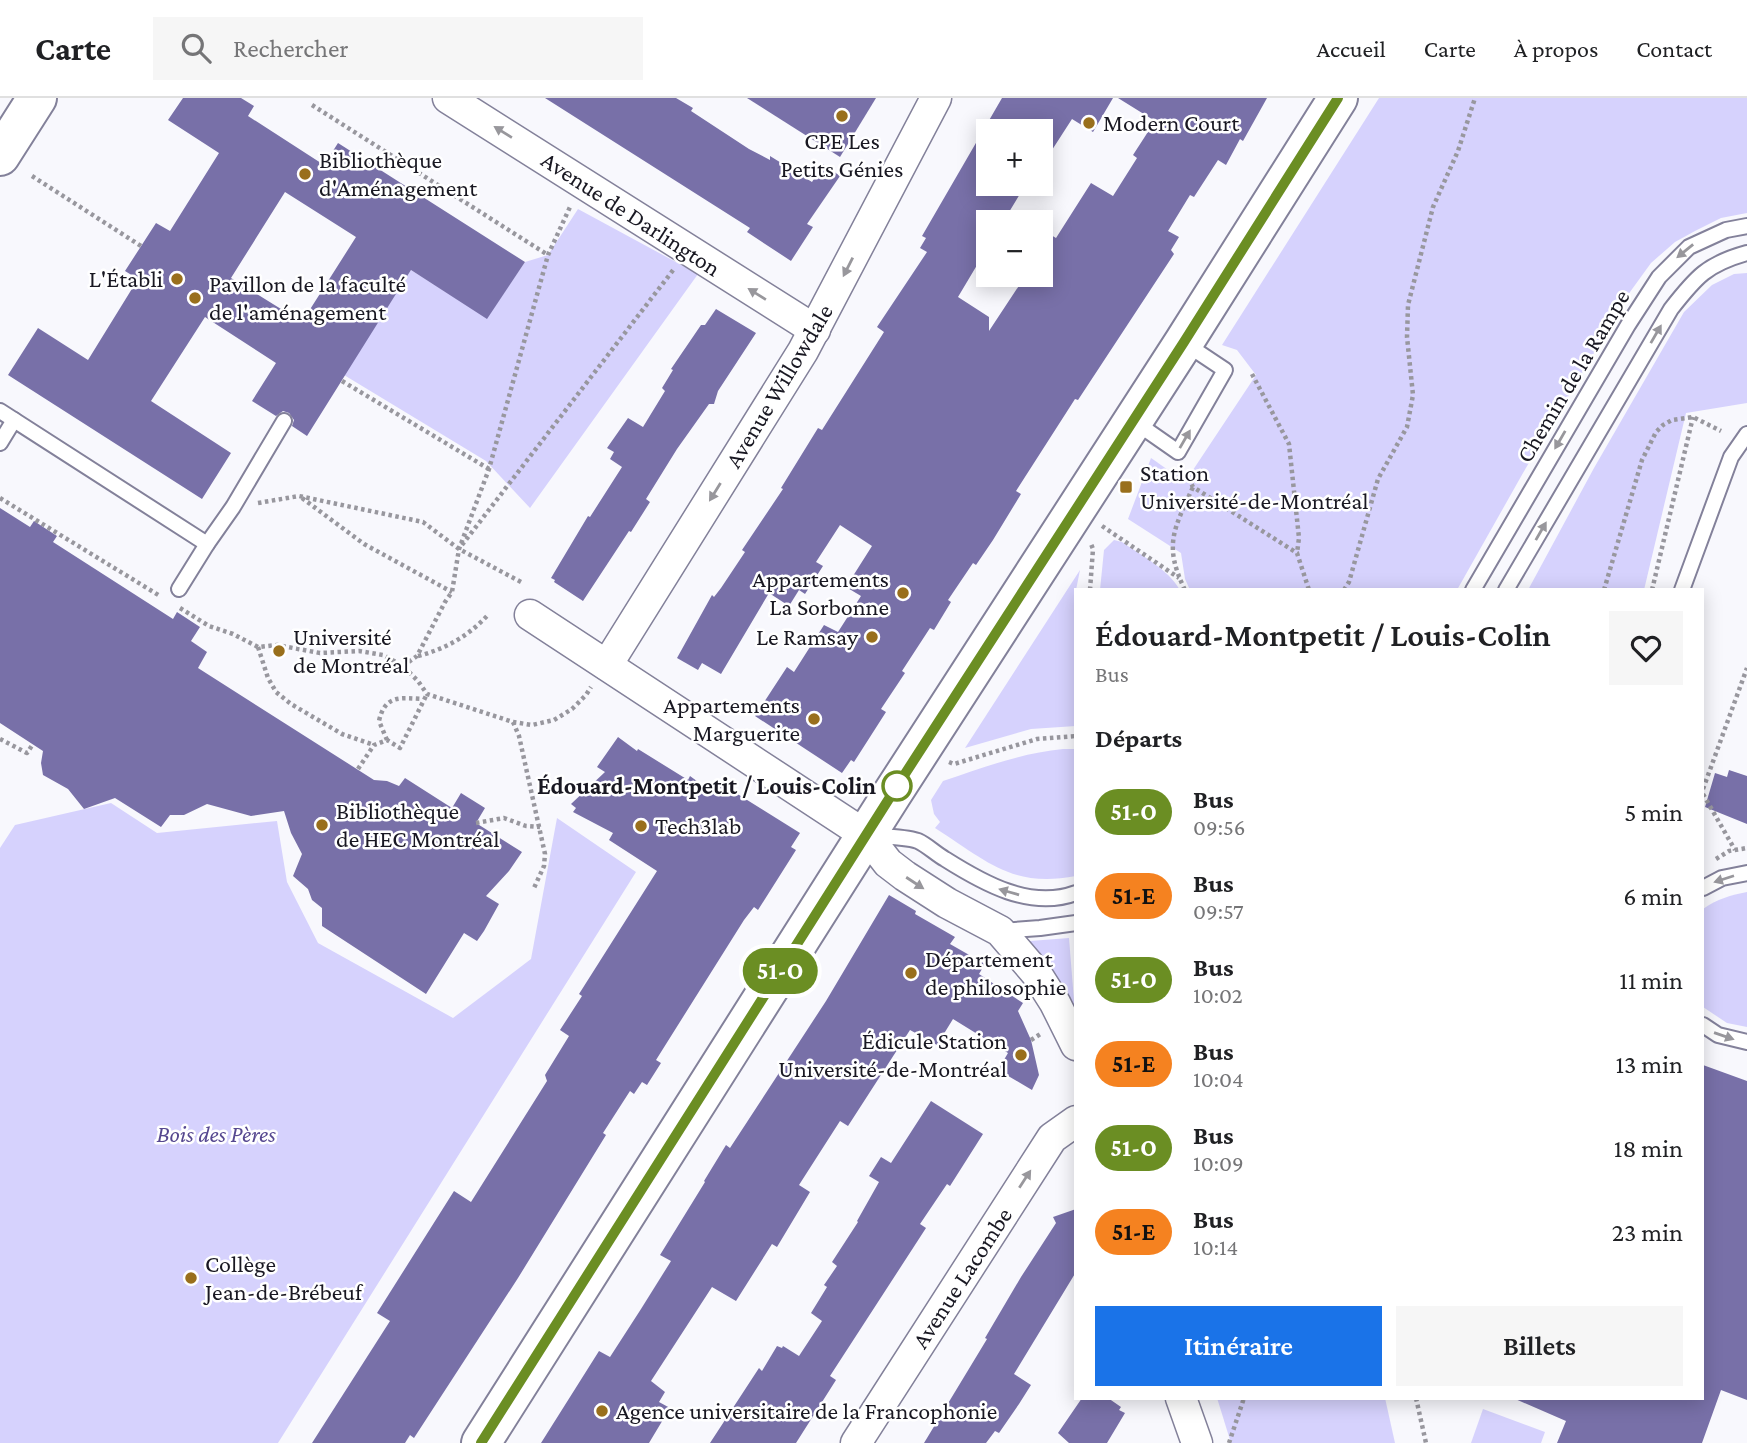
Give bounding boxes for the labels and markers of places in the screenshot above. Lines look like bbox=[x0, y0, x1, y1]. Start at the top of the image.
marker: CPE Les Petits Génies bbox=[834, 108, 850, 124]
place label: Modern Court bbox=[1103, 109, 1240, 136]
marker: Modern Court bbox=[1081, 115, 1097, 131]
place label: CPE Les Petits Génies bbox=[781, 127, 903, 182]
place label: Bibliothèque d'Aménagement bbox=[319, 146, 478, 201]
marker: Bibliothèque d'Aménagement bbox=[297, 166, 313, 182]
place label: L'Établi bbox=[89, 265, 163, 292]
place label: Pavillon de la faculté de l'aménagement bbox=[209, 270, 406, 325]
marker: L'Établi bbox=[169, 271, 185, 287]
marker: Pavillon de la faculté de l'aménagement bbox=[187, 290, 203, 306]
place label: Station Université-de-Montréal bbox=[1140, 459, 1369, 514]
marker: Station Université-de-Montréal bbox=[1118, 479, 1134, 495]
place label: Appartements La Sorbonne bbox=[752, 565, 889, 620]
marker: Appartements La Sorbonne bbox=[895, 585, 911, 601]
place label: Université de Montréal bbox=[293, 623, 409, 678]
place label: Le Ramsay bbox=[756, 623, 859, 650]
marker: Le Ramsay bbox=[864, 629, 880, 645]
marker: Université de Montréal bbox=[271, 643, 287, 659]
place label: Appartements Marguerite bbox=[663, 691, 800, 746]
marker: Appartements Marguerite bbox=[806, 711, 822, 727]
marker: Édouard-Montpetit / Louis-Colin bbox=[882, 771, 912, 801]
place label: Édouard-Montpetit / Louis-Colin bbox=[537, 772, 876, 799]
place label: Bibliothèque de HEC Montréal bbox=[336, 797, 500, 852]
place label: Tech3lab bbox=[655, 812, 741, 839]
marker: Bibliothèque de HEC Montréal bbox=[314, 817, 330, 833]
marker: Tech3lab bbox=[633, 818, 649, 834]
place label: Département de philosophie bbox=[925, 945, 1066, 1000]
marker: Département de philosophie bbox=[903, 965, 919, 981]
place label: Édicule Station Université-de-Montréal bbox=[778, 1027, 1007, 1082]
marker: Édicule Station Université-de-Montréal bbox=[1013, 1047, 1029, 1063]
place label: Collège Jean-de-Brébeuf bbox=[203, 1250, 364, 1305]
marker: Collège Jean-de-Brébeuf bbox=[183, 1270, 199, 1286]
place label: Agence universitaire de la Francophonie bbox=[616, 1397, 997, 1424]
marker: Agence universitaire de la Francophonie bbox=[594, 1403, 610, 1419]

